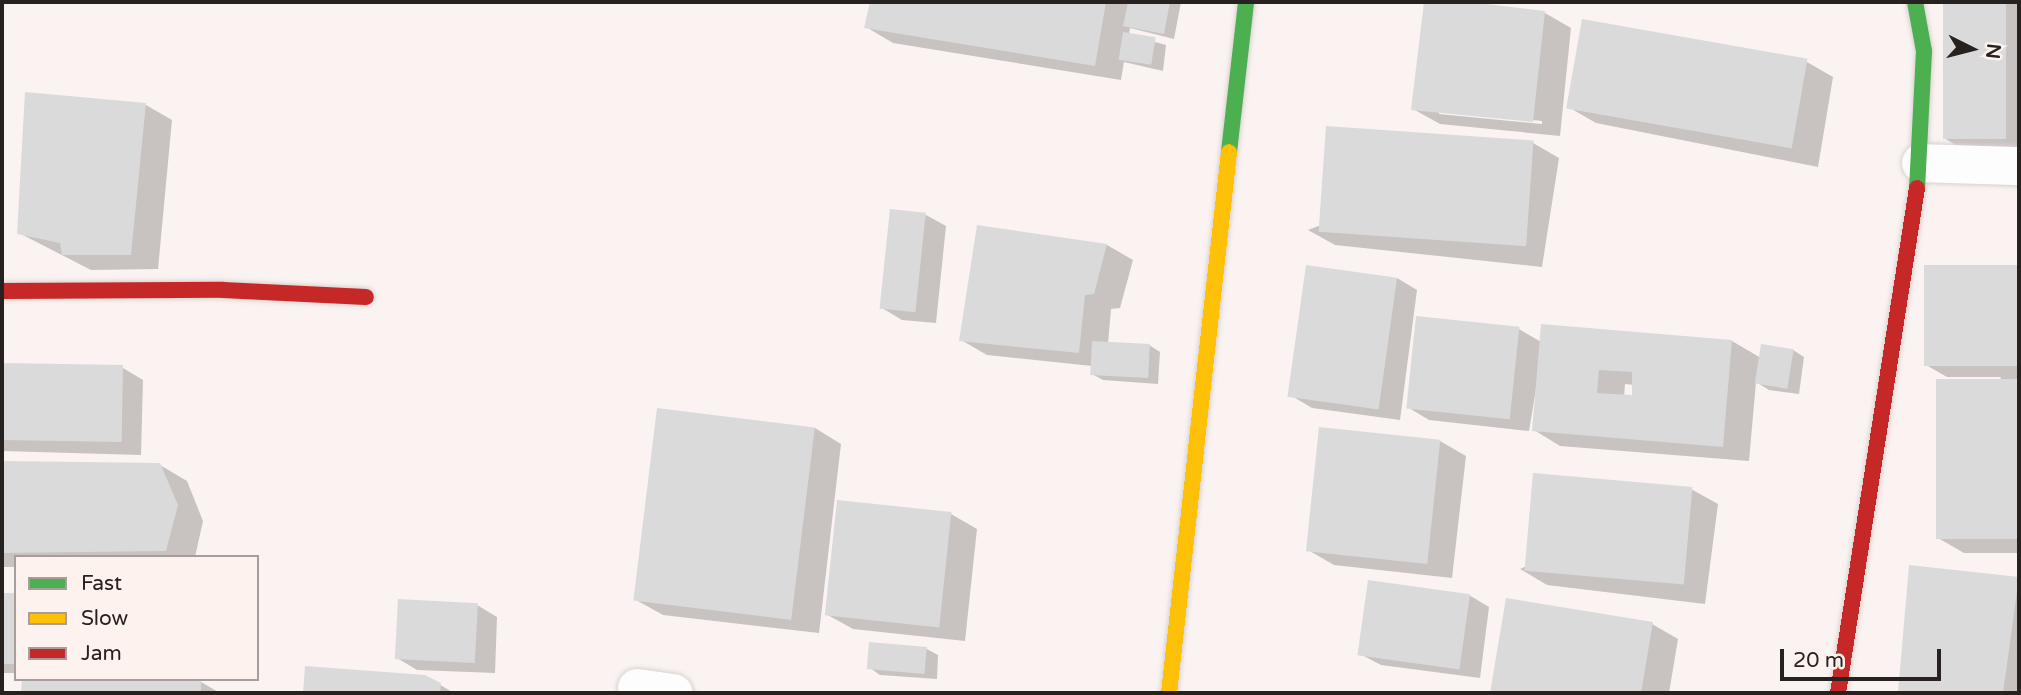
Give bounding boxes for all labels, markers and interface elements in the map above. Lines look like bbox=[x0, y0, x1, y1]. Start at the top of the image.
north arrow bbox=[1937, 14, 2007, 84]
text: N bbox=[1981, 42, 2005, 60]
legend bbox=[14, 555, 259, 681]
text: Fast bbox=[81, 571, 122, 596]
text: Slow bbox=[81, 606, 128, 631]
scale bar bbox=[1783, 636, 1944, 680]
text: Jam bbox=[81, 641, 122, 666]
text: 20 m bbox=[1793, 648, 1844, 673]

